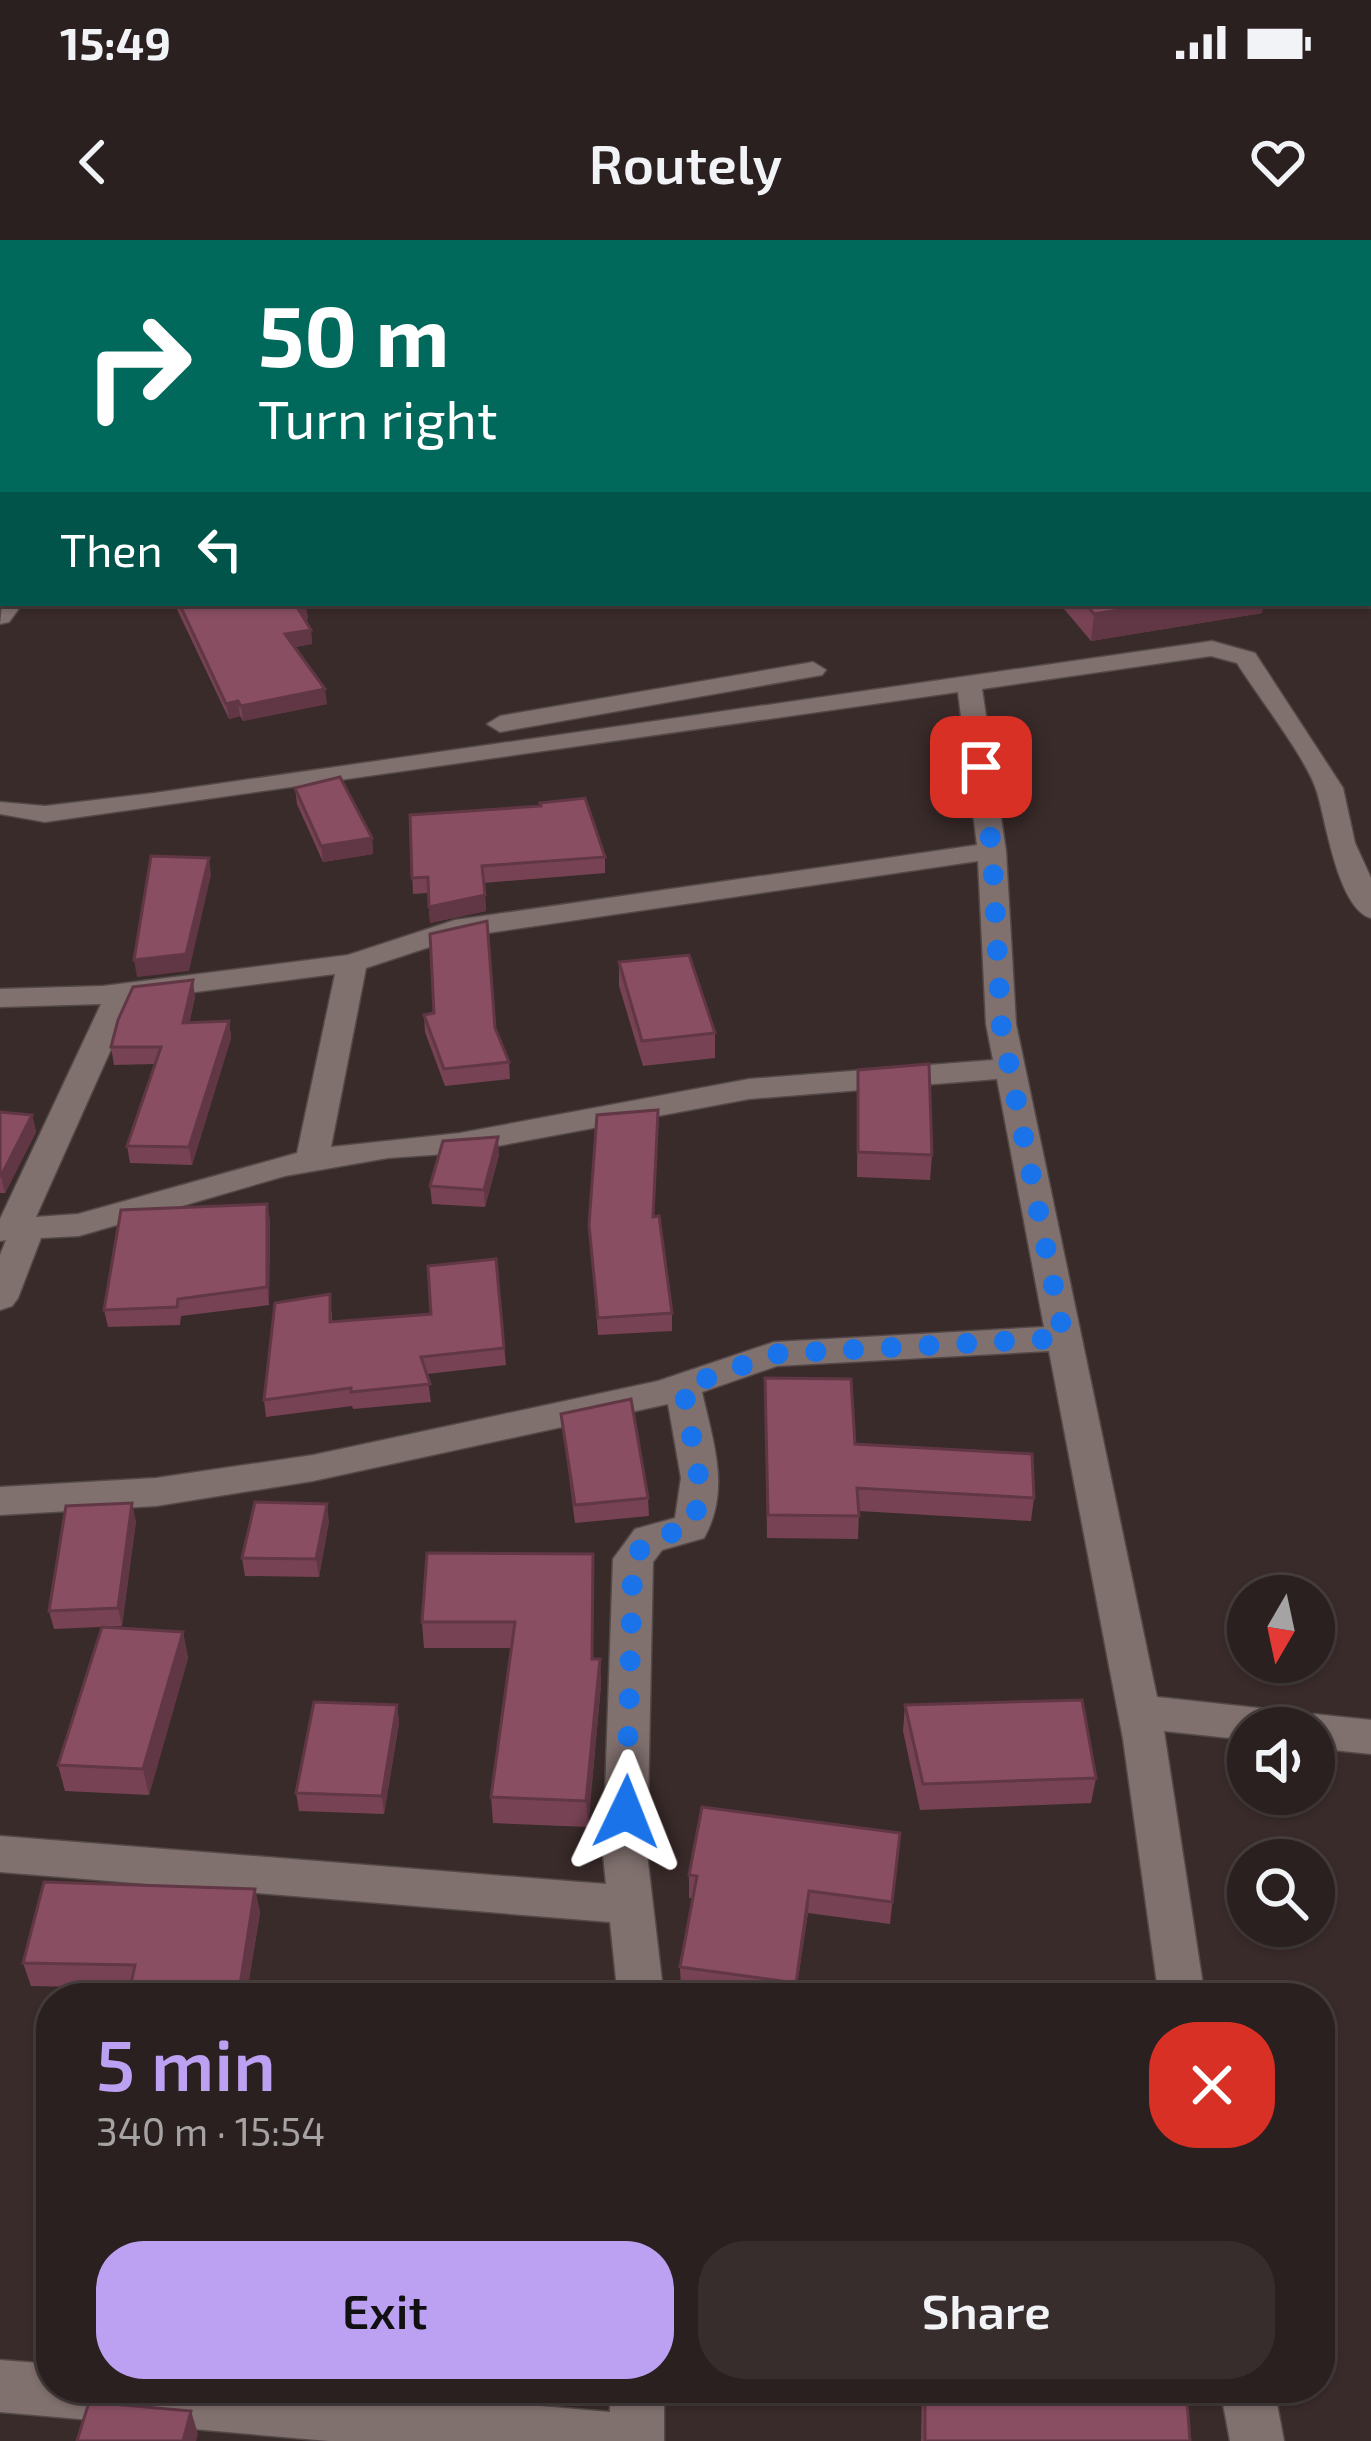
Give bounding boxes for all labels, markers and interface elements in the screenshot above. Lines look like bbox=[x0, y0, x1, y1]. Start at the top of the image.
text: 15:49 bbox=[60, 15, 171, 69]
icon: back bbox=[60, 129, 126, 195]
icon: heart bbox=[1245, 129, 1311, 195]
text: Routely bbox=[589, 130, 782, 195]
text: 50 m bbox=[258, 283, 450, 384]
icon: right bbox=[60, 288, 216, 444]
text: Turn right bbox=[258, 385, 498, 450]
icon: left bbox=[187, 516, 253, 582]
text: Then bbox=[60, 522, 163, 576]
pin bbox=[930, 716, 1032, 818]
icon: arrive bbox=[948, 734, 1014, 800]
north arrow bbox=[1227, 1575, 1335, 1683]
map controls bbox=[1227, 1575, 1335, 1947]
button: sound bbox=[1227, 1707, 1335, 1815]
position arrow bbox=[563, 1749, 689, 1875]
button: search bbox=[1227, 1839, 1335, 1947]
text: 5 min bbox=[96, 2019, 276, 2105]
button: close bbox=[1149, 2022, 1275, 2148]
text: 340 m · 15:54 bbox=[96, 2107, 325, 2154]
button: Exit bbox=[96, 2241, 674, 2379]
button: Share bbox=[698, 2241, 1275, 2379]

